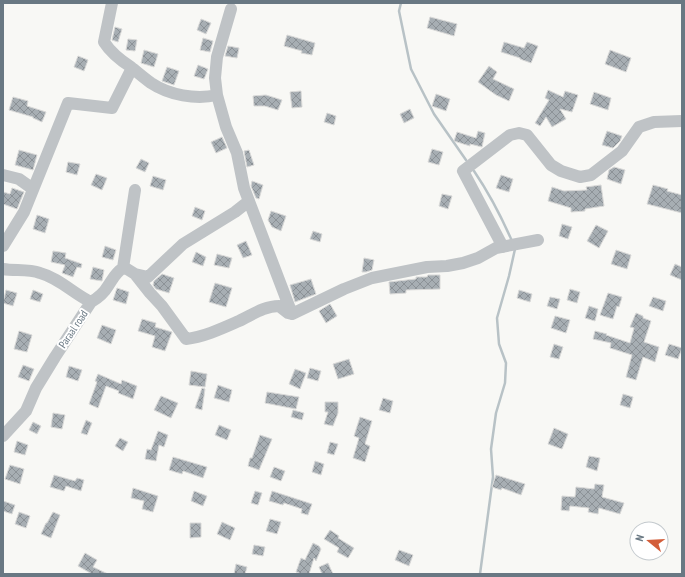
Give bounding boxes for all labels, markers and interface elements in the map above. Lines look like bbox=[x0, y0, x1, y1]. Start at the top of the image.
street label: Paraal road bbox=[55, 307, 91, 351]
north arrow bbox=[629, 521, 669, 561]
text: N bbox=[632, 533, 647, 543]

